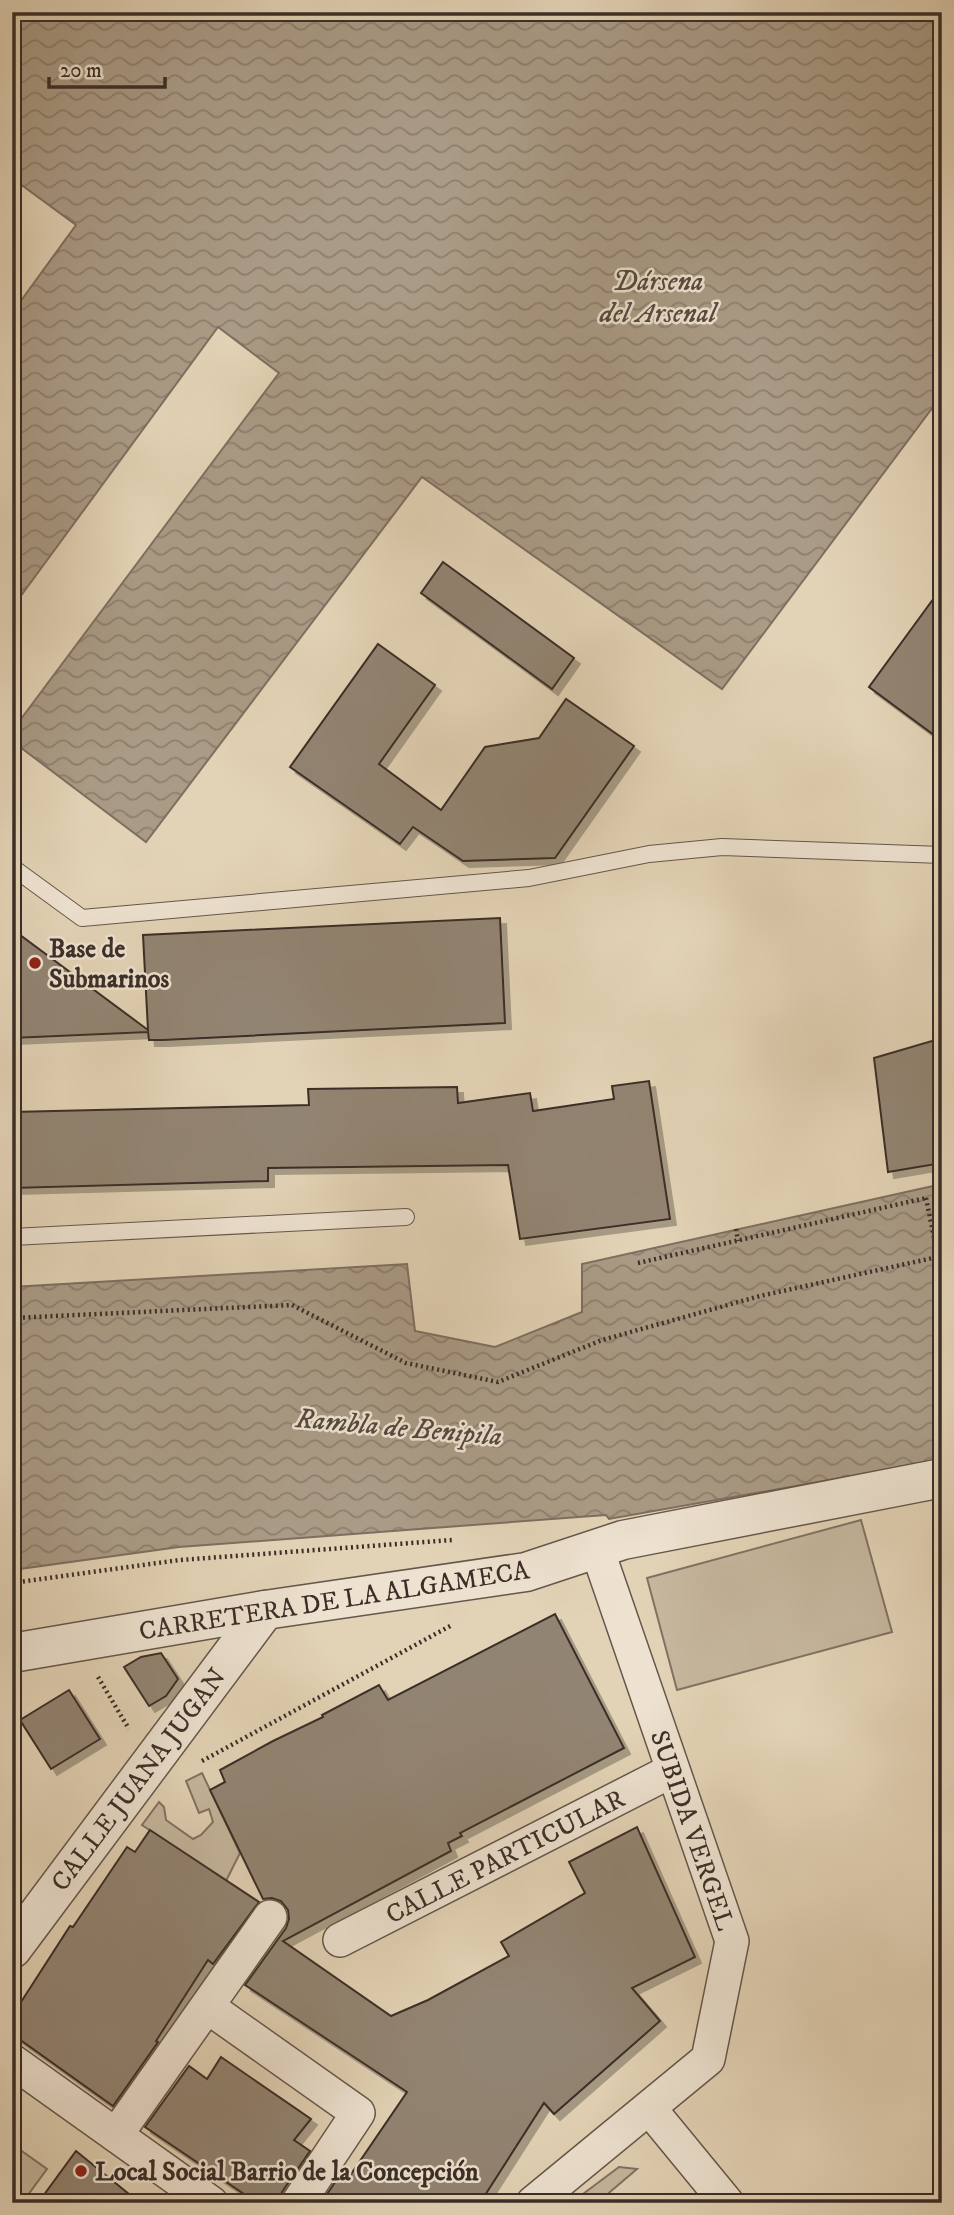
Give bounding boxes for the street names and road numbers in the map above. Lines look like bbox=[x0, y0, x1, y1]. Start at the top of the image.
street label: CARRETERA DE LA ALGAMECA bbox=[137, 1554, 532, 1649]
street label: CALLE JUANA JUGAN bbox=[44, 1662, 234, 1898]
street label: SUBIDA VERGEL bbox=[642, 1726, 741, 1935]
street label: CALLE PARTICULAR bbox=[381, 1783, 631, 1932]

